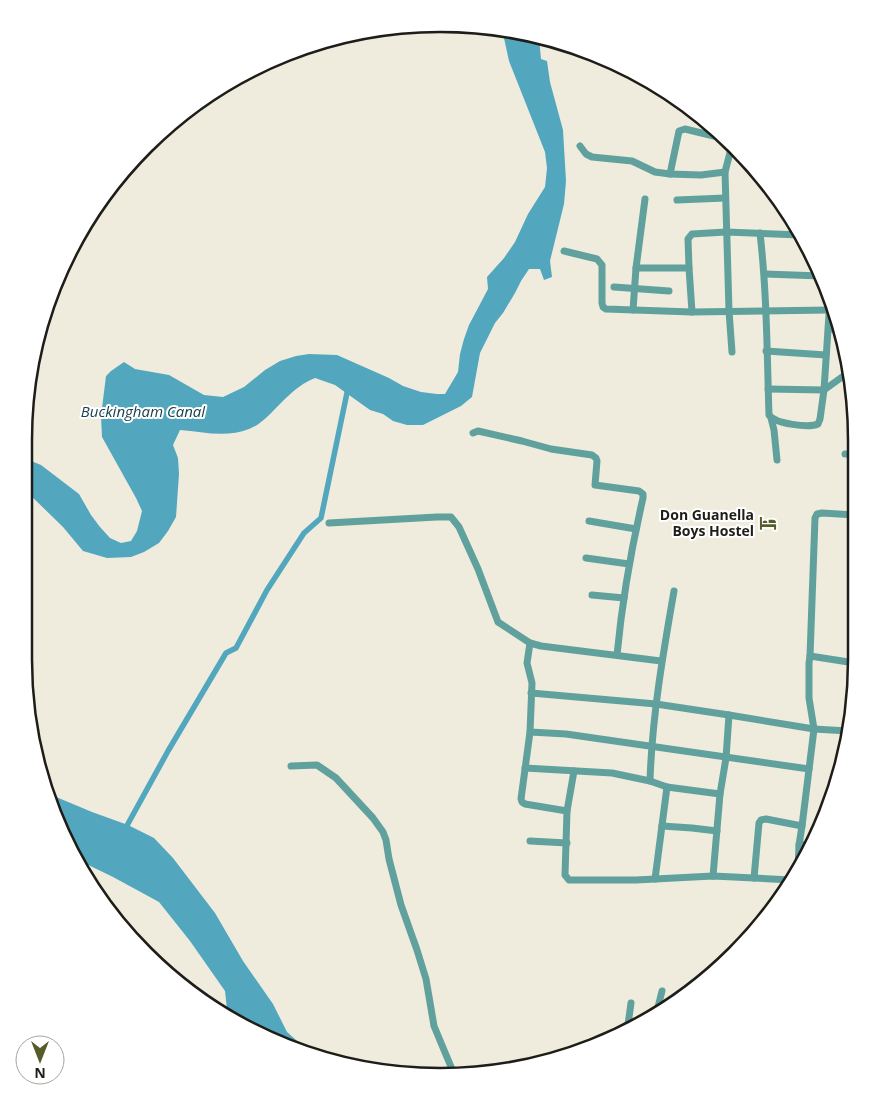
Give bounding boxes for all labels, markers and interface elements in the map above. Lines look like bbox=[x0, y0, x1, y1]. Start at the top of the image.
water label: Buckingham Canal bbox=[81, 401, 206, 421]
place label: Don Guanella Boys Hostel bbox=[660, 505, 754, 540]
hotel icon: Don Guanella Boys Hostel bbox=[758, 513, 778, 533]
north arrow bbox=[15, 1035, 65, 1085]
text: N bbox=[34, 1064, 46, 1083]

